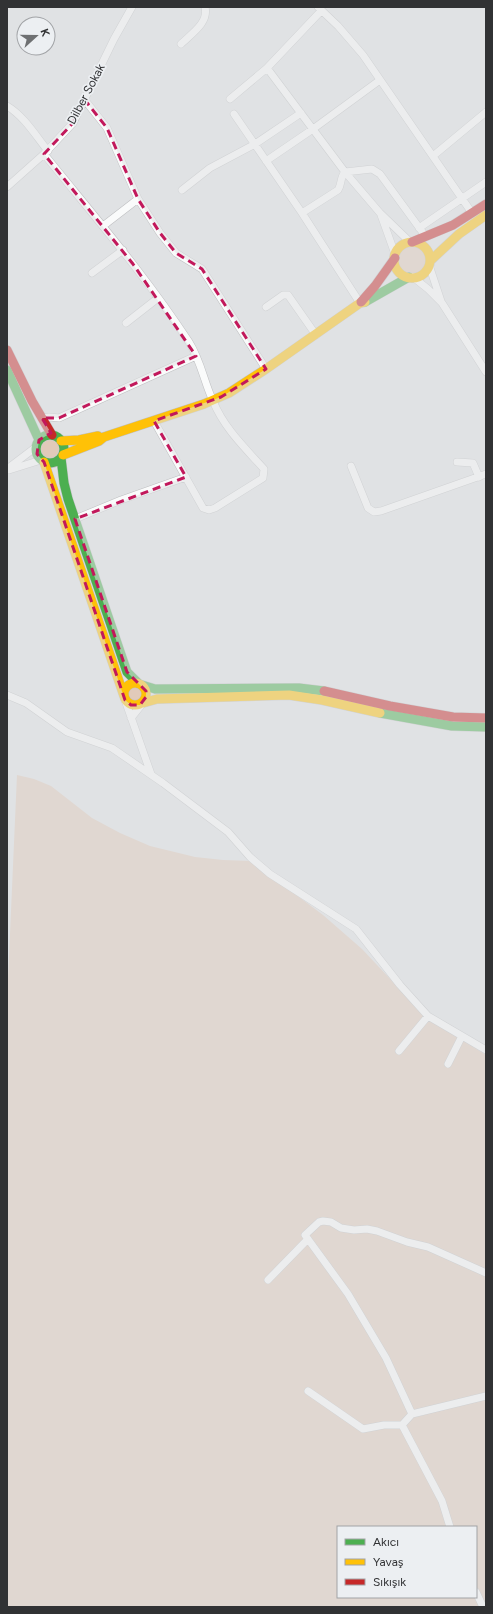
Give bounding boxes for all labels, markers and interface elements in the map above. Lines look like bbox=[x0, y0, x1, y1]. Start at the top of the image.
north arrow bbox=[16, 16, 56, 56]
text: K bbox=[37, 27, 52, 39]
street label: Dilber Sokak bbox=[64, 61, 108, 127]
legend bbox=[337, 1526, 477, 1598]
text: Akıcı bbox=[373, 1535, 399, 1549]
text: Yavaş bbox=[373, 1555, 404, 1569]
text: Sıkışık bbox=[373, 1575, 406, 1589]

